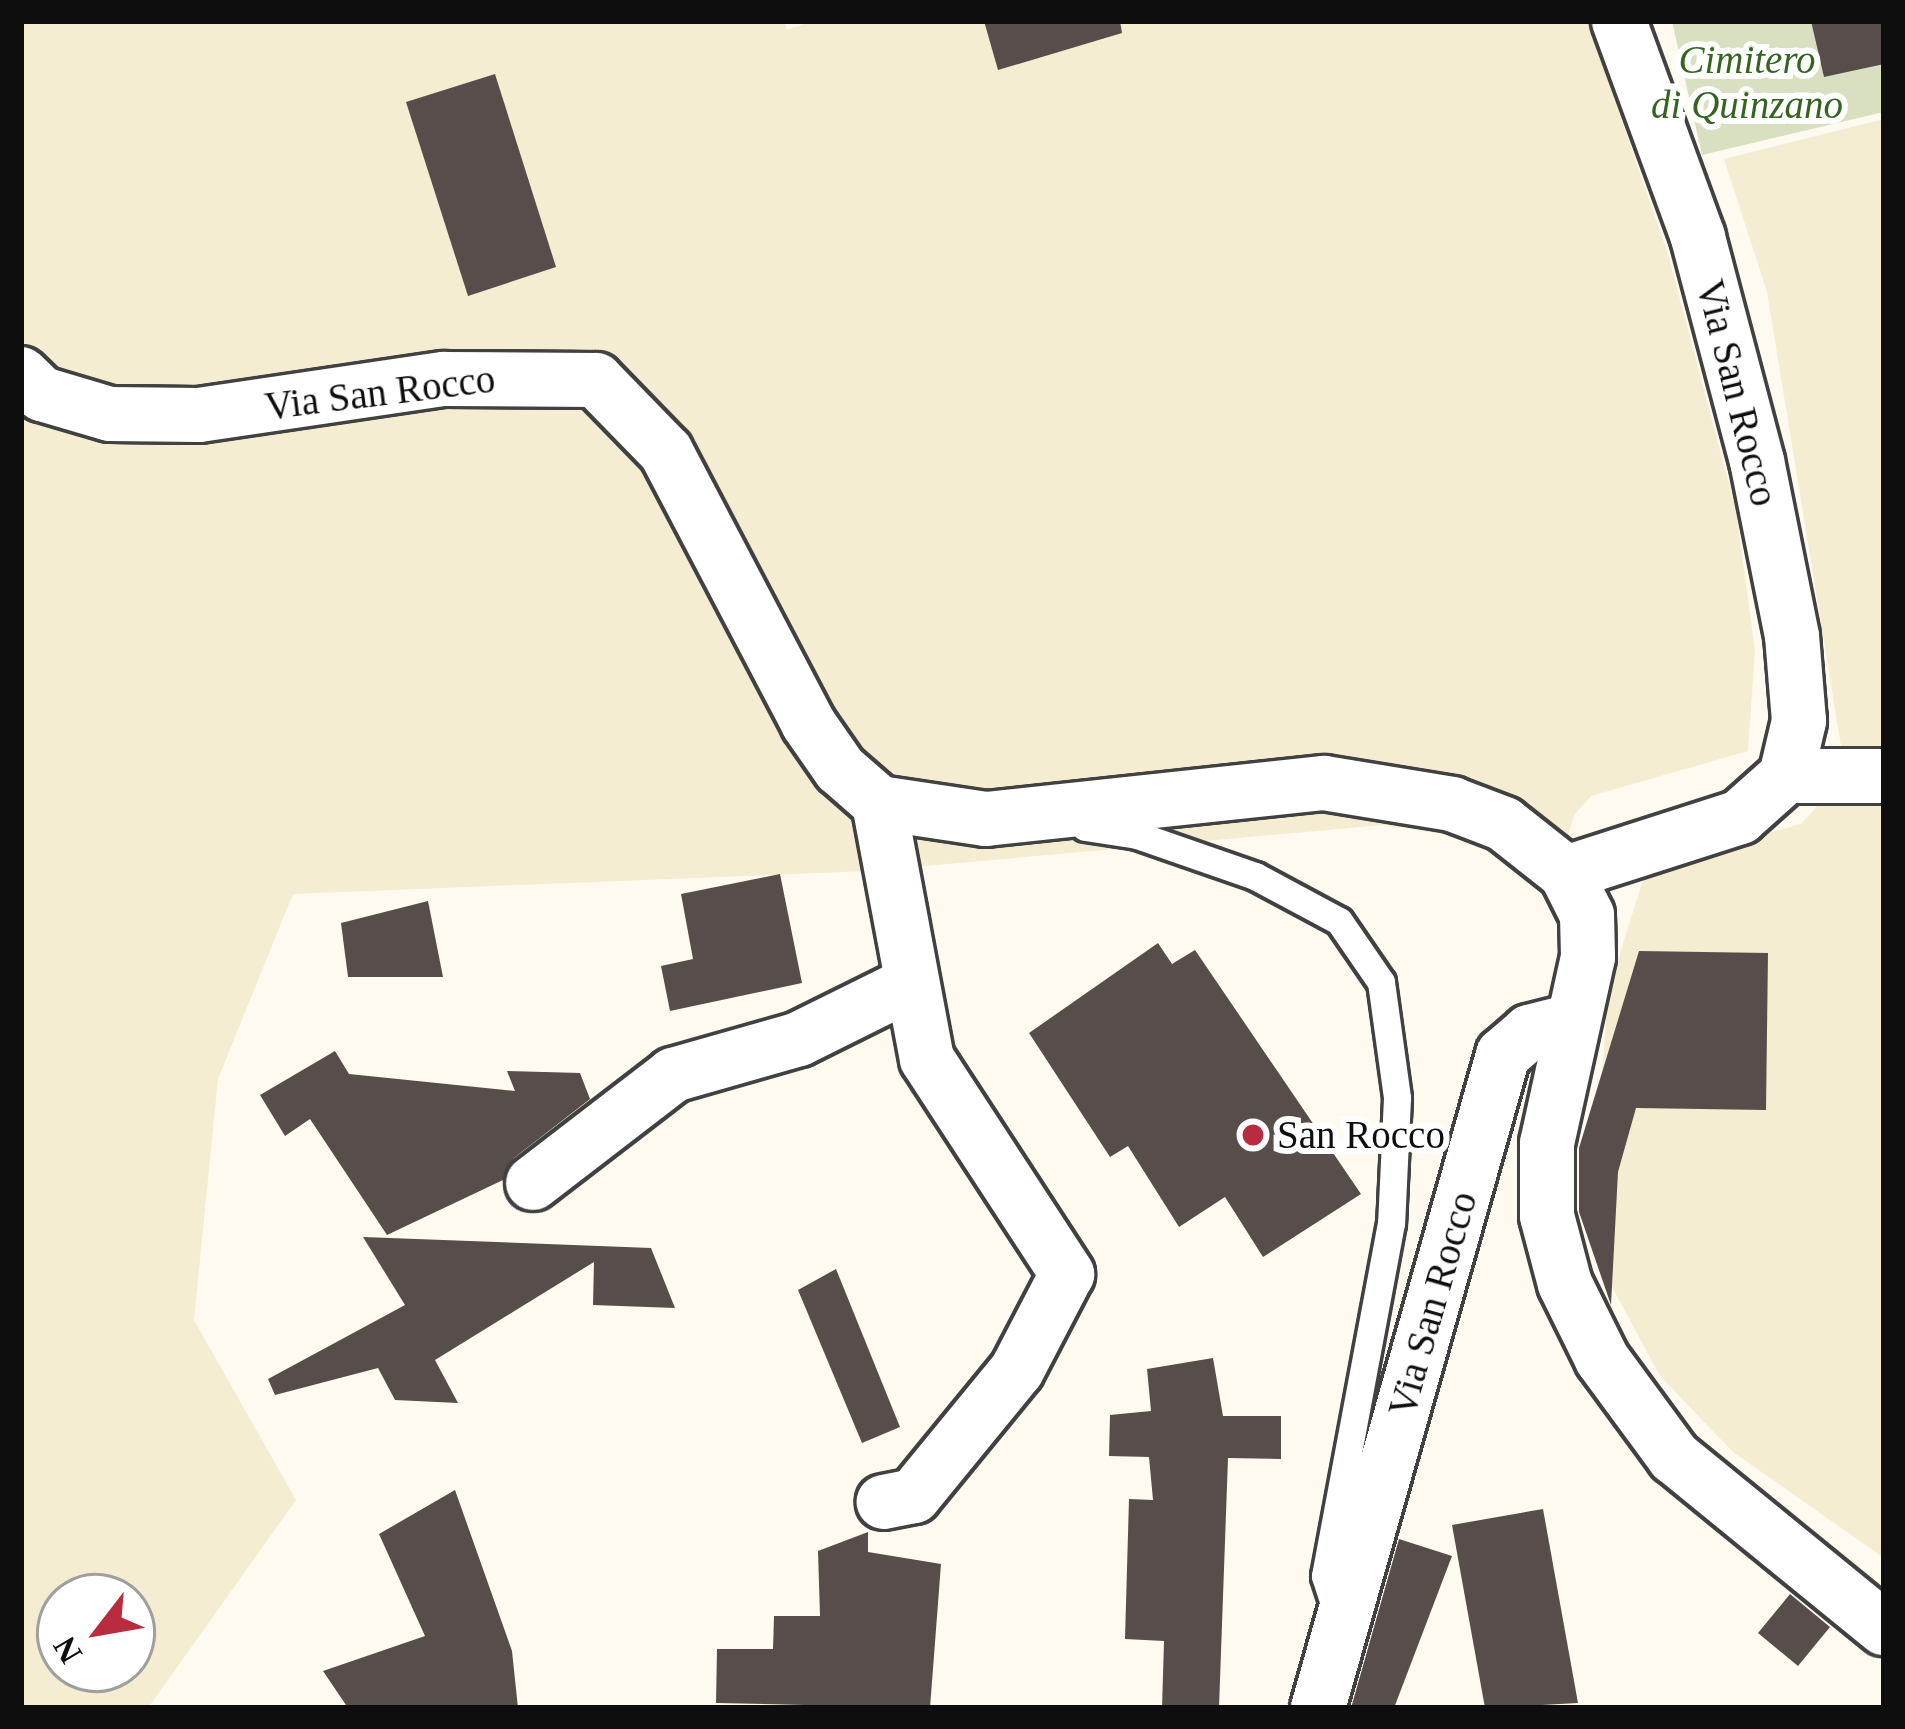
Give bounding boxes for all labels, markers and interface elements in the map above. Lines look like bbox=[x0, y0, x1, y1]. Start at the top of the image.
park label: Cimitero di Quinzano bbox=[1651, 38, 1843, 129]
street label: Via San Rocco bbox=[1686, 275, 1788, 511]
street label: Via San Rocco bbox=[262, 356, 498, 430]
place label: San Rocco bbox=[1277, 1112, 1445, 1158]
marker: San Rocco bbox=[1240, 1122, 1266, 1148]
street label: Via San Rocco bbox=[1379, 1186, 1487, 1422]
north arrow bbox=[36, 1573, 156, 1693]
text: N bbox=[46, 1631, 89, 1669]

